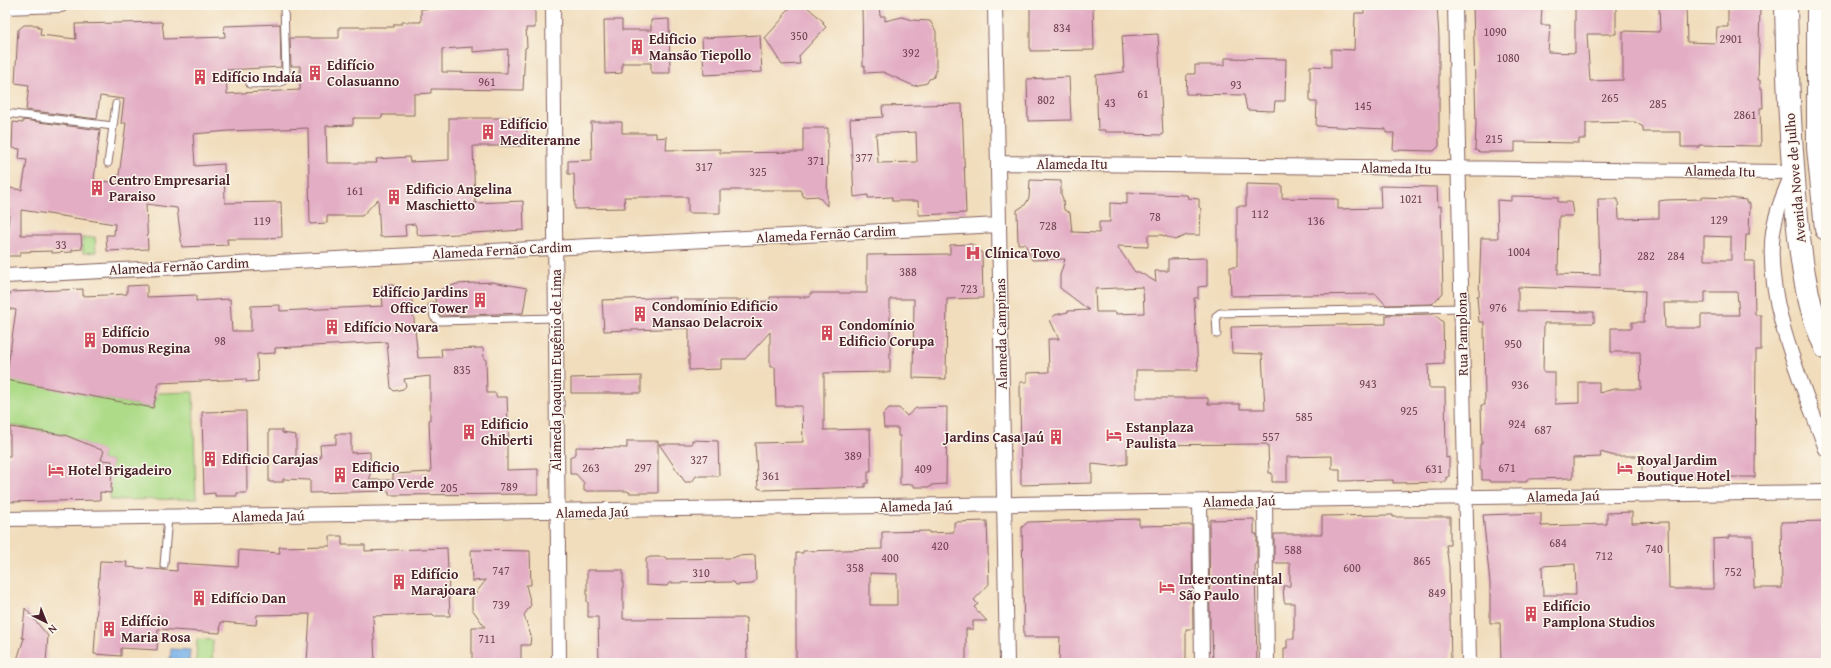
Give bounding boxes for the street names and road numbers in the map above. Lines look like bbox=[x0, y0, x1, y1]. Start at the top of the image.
street label: Avenida Nove de Julho bbox=[1779, 112, 1811, 244]
street label: Alameda Itu bbox=[1036, 154, 1108, 174]
street label: Alameda Itu bbox=[1360, 157, 1432, 179]
street label: Alameda Itu bbox=[1684, 160, 1756, 182]
street label: Alameda Fernão Cardim bbox=[755, 220, 897, 248]
street label: Alameda Fernão Cardim bbox=[431, 236, 573, 264]
street label: Alameda Fernão Cardim bbox=[108, 252, 250, 280]
street label: Alameda Joaquim Eugênio de Lima bbox=[546, 269, 566, 471]
street label: Alameda Campinas bbox=[990, 278, 1012, 390]
street label: Rua Pamplona bbox=[1451, 291, 1473, 376]
street label: Alameda Jaú bbox=[1526, 485, 1600, 507]
street label: Alameda Jaú bbox=[1202, 490, 1276, 512]
street label: Alameda Jaú bbox=[879, 495, 953, 517]
street label: Alameda Jaú bbox=[555, 501, 629, 523]
street label: Alameda Jaú bbox=[231, 505, 305, 527]

